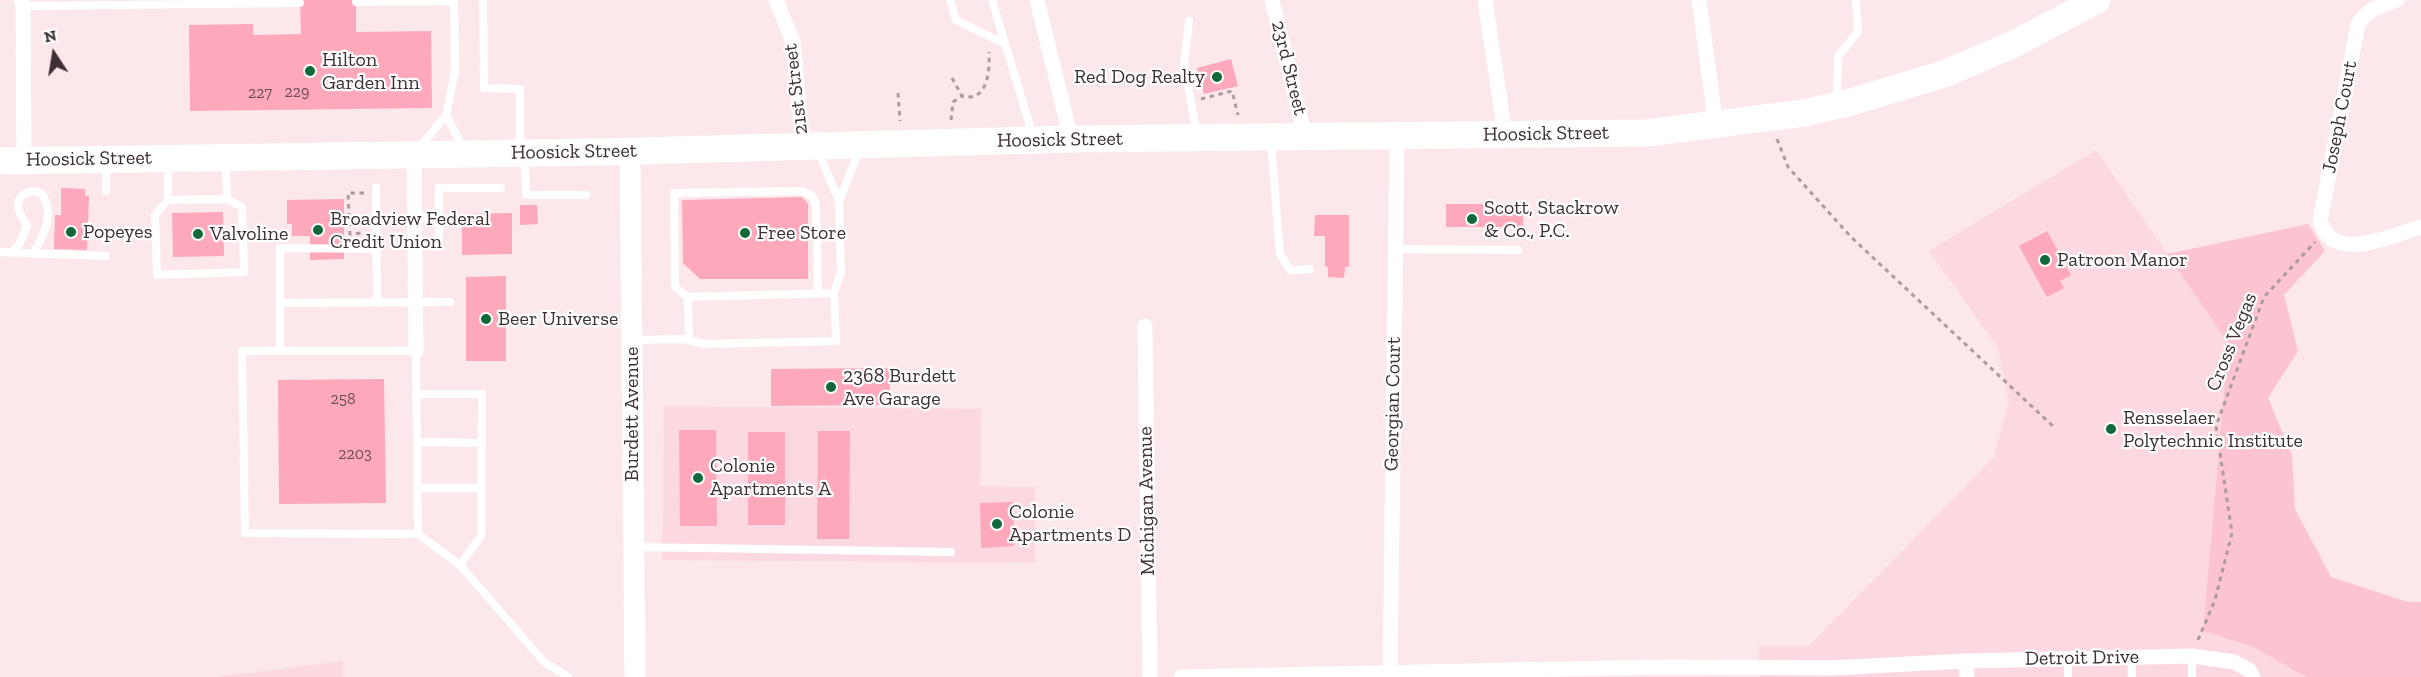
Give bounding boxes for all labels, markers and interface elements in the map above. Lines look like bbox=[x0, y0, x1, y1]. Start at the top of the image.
street label: 23rd Street bbox=[1266, 18, 1312, 118]
north arrow bbox=[24, 24, 84, 84]
text: N bbox=[42, 25, 58, 46]
street label: 21st Street bbox=[779, 42, 813, 136]
place label: Hilton Garden Inn bbox=[322, 48, 420, 95]
street label: Joseph Court bbox=[2317, 59, 2363, 175]
marker: Hilton Garden Inn bbox=[303, 64, 317, 78]
place label: Red Dog Realty bbox=[1074, 65, 1205, 89]
marker: Red Dog Realty bbox=[1210, 70, 1224, 84]
house number: 229 bbox=[285, 82, 309, 102]
house number: 227 bbox=[248, 83, 272, 103]
street label: Hoosick Street bbox=[1483, 121, 1609, 147]
street label: Hoosick Street bbox=[997, 127, 1123, 153]
street label: Hoosick Street bbox=[511, 139, 637, 165]
street label: Hoosick Street bbox=[26, 146, 152, 172]
place label: Scott, Stackrow & Co., P.C. bbox=[1484, 196, 1619, 243]
place label: Broadview Federal Credit Union bbox=[330, 207, 490, 254]
marker: Scott, Stackrow & Co., P.C. bbox=[1465, 212, 1479, 226]
place label: Popeyes bbox=[83, 220, 152, 244]
place label: Free Store bbox=[757, 221, 846, 245]
place label: Valvoline bbox=[210, 222, 288, 246]
marker: Broadview Federal Credit Union bbox=[311, 223, 325, 237]
marker: Popeyes bbox=[64, 225, 78, 239]
marker: Free Store bbox=[738, 226, 752, 240]
marker: Valvoline bbox=[191, 227, 205, 241]
place label: Patroon Manor bbox=[2057, 248, 2188, 272]
marker: Patroon Manor bbox=[2038, 253, 2052, 267]
street label: Cross Vegas bbox=[2201, 289, 2263, 395]
place label: Beer Universe bbox=[498, 307, 618, 331]
marker: Beer Universe bbox=[479, 312, 493, 326]
street label: Georgian Court bbox=[1380, 337, 1406, 471]
street label: Burdett Avenue bbox=[620, 347, 644, 481]
place label: 2368 Burdett Ave Garage bbox=[843, 364, 956, 411]
marker: 2368 Burdett Ave Garage bbox=[824, 380, 838, 394]
house number: 258 bbox=[330, 389, 356, 409]
place label: Rensselaer Polytechnic Institute bbox=[2123, 406, 2303, 453]
marker: Rensselaer Polytechnic Institute bbox=[2104, 422, 2118, 436]
street label: Michigan Avenue bbox=[1134, 426, 1160, 576]
house number: 2203 bbox=[338, 444, 372, 464]
place label: Colonie Apartments A bbox=[710, 454, 831, 501]
marker: Colonie Apartments A bbox=[691, 471, 705, 485]
place label: Colonie Apartments D bbox=[1009, 500, 1131, 547]
marker: Colonie Apartments D bbox=[990, 517, 1004, 531]
street label: Detroit Drive bbox=[2025, 645, 2139, 671]

